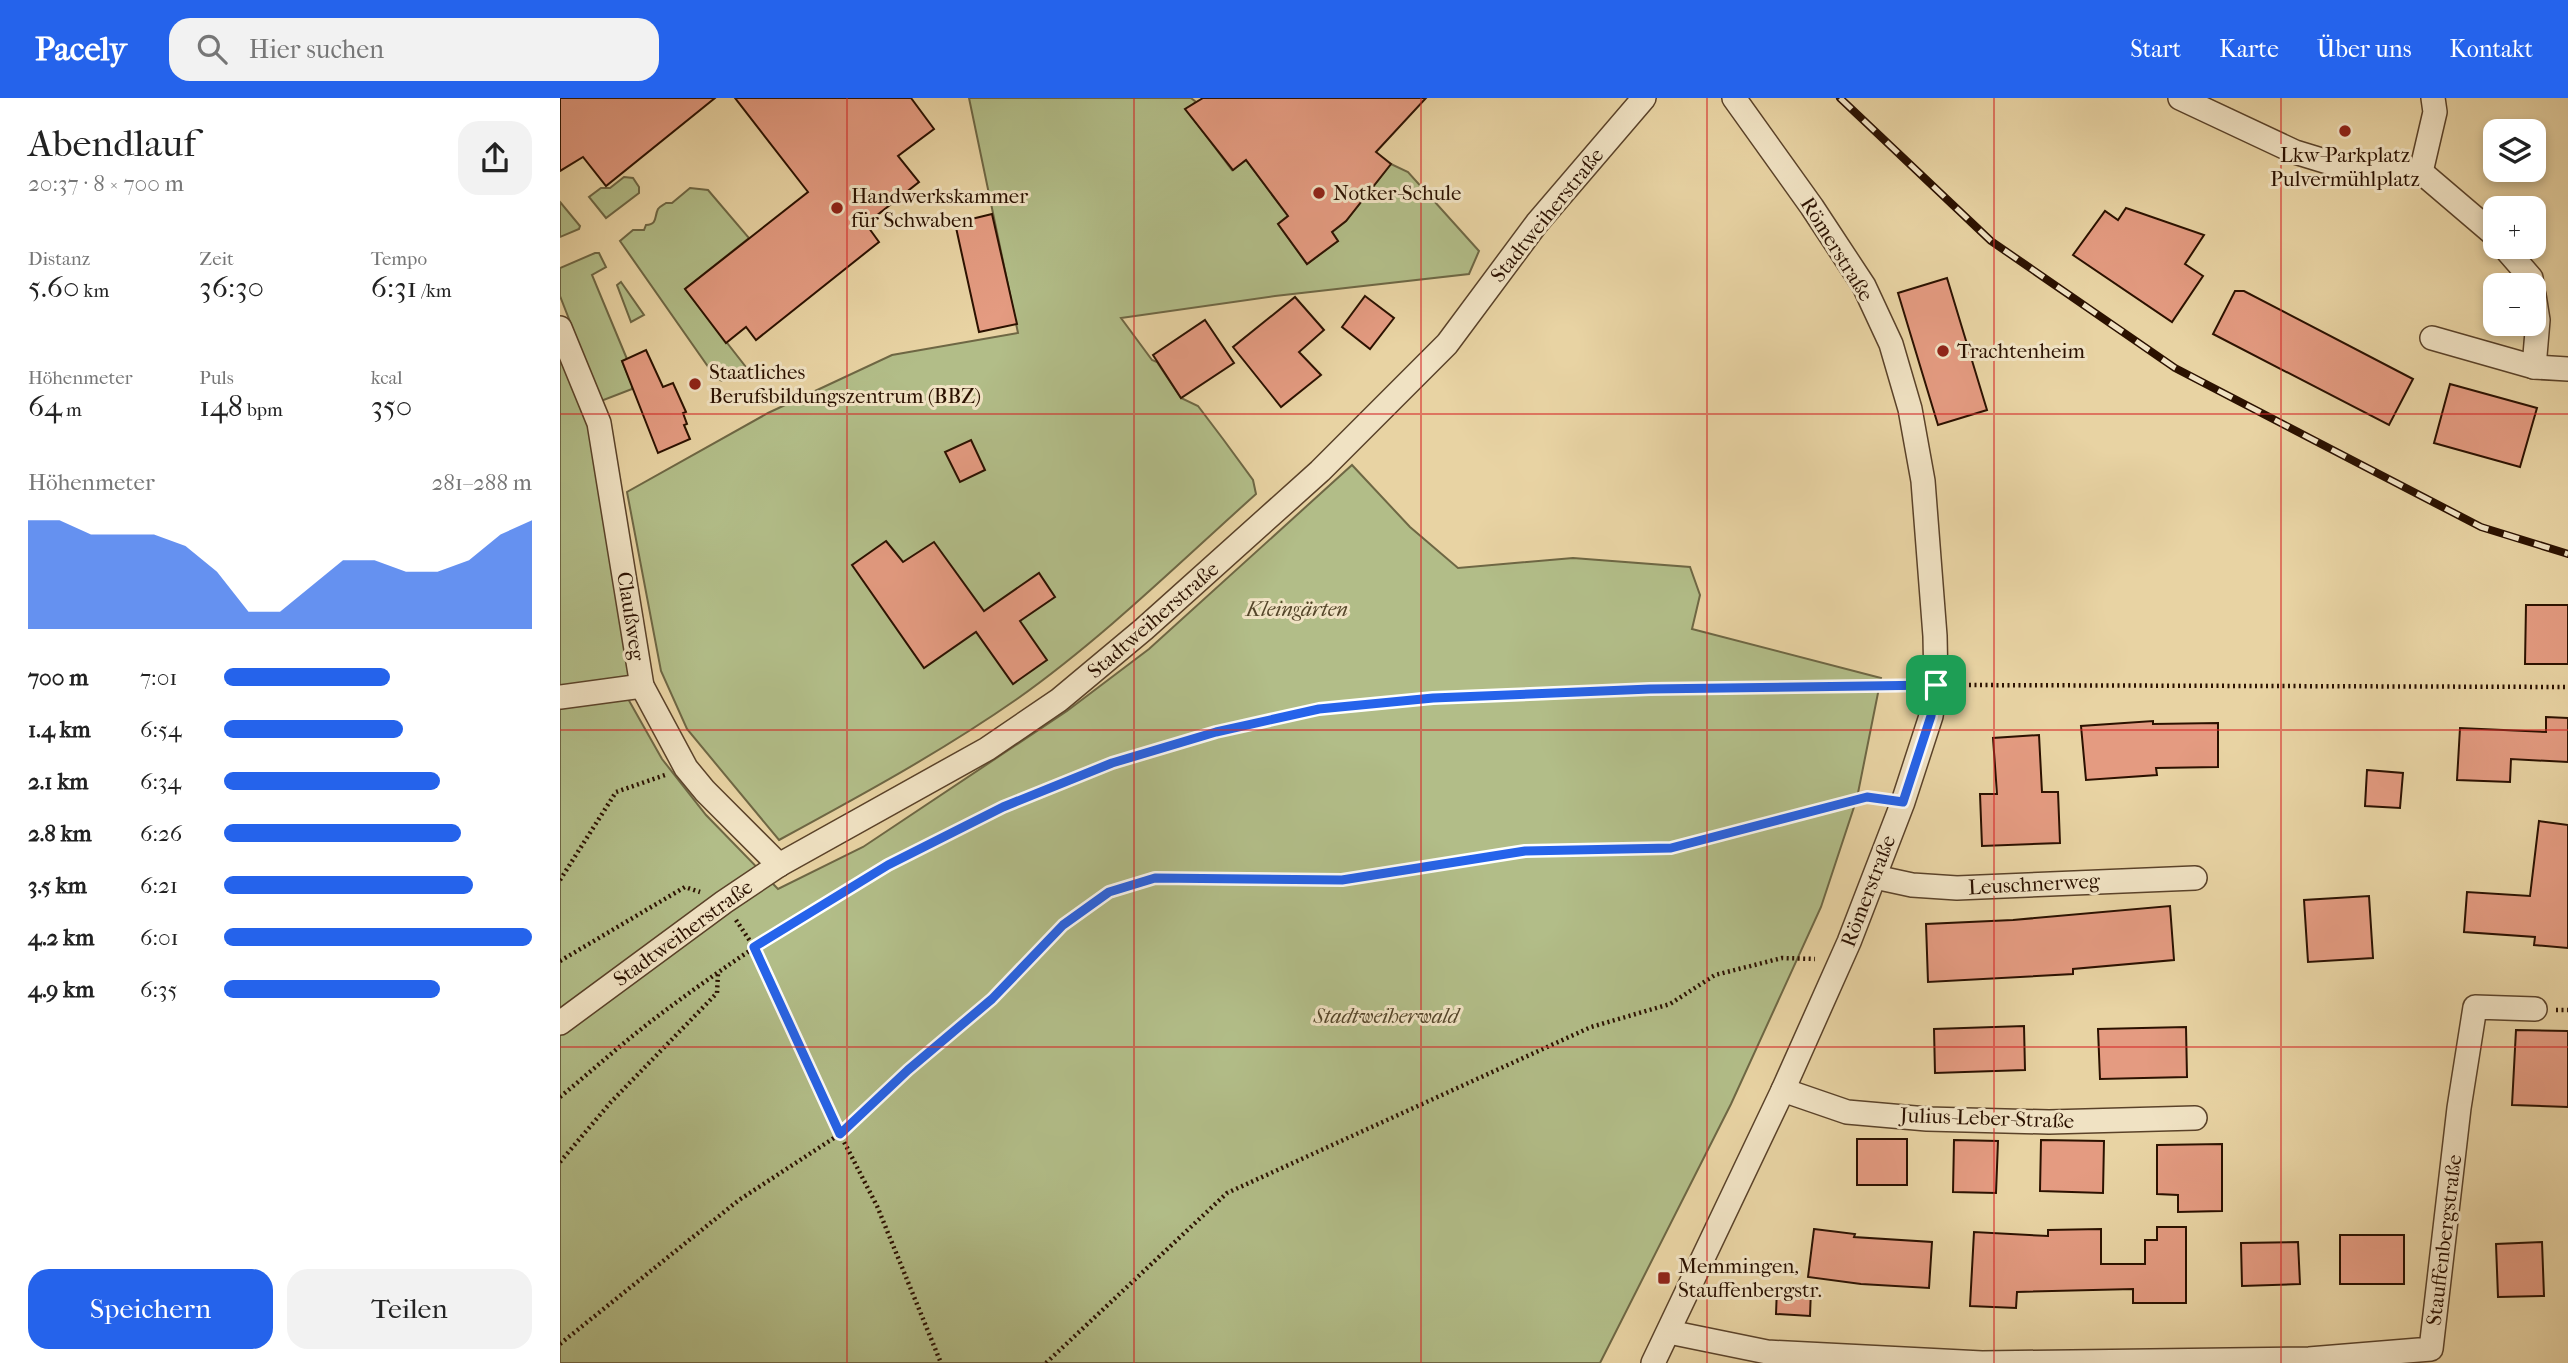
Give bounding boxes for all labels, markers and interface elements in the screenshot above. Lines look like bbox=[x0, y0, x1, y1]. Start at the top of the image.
search box bbox=[169, 18, 659, 81]
text: Pacely bbox=[35, 30, 127, 69]
icon: search bbox=[193, 30, 231, 68]
text: Hier suchen bbox=[249, 34, 384, 65]
text: Start bbox=[2130, 35, 2181, 63]
text: Karte bbox=[2219, 35, 2279, 63]
text: Über uns bbox=[2317, 35, 2412, 63]
text: Kontakt bbox=[2450, 35, 2533, 63]
map controls bbox=[2483, 119, 2546, 336]
button: layers bbox=[2483, 119, 2546, 182]
text: Abendlauf bbox=[28, 121, 196, 166]
button: share bbox=[458, 121, 532, 195]
marker: Lkw-Parkplatz Pulvermühlplatz bbox=[2337, 123, 2353, 139]
street label: Stadtweiherstraße bbox=[1486, 143, 1608, 287]
place label: Lkw-Parkplatz Pulvermühlplatz bbox=[2270, 143, 2420, 191]
text: 20:37 · 8 × 700 m bbox=[28, 170, 184, 197]
place label: Notker-Schule bbox=[1333, 181, 1461, 205]
place label: Handwerkskammer für Schwaben bbox=[851, 184, 1028, 232]
marker: Notker-Schule bbox=[1311, 185, 1327, 201]
street label: Römerstraße bbox=[1796, 193, 1878, 305]
button: + bbox=[2483, 196, 2546, 259]
marker: Handwerkskammer für Schwaben bbox=[829, 200, 845, 216]
text: Distanz bbox=[28, 248, 90, 270]
text: Zeit bbox=[199, 248, 234, 270]
text: Tempo bbox=[371, 248, 427, 270]
text: 5.60 bbox=[28, 270, 80, 305]
text: 36:30 bbox=[199, 270, 264, 305]
text: 6:31 bbox=[371, 270, 417, 305]
button: − bbox=[2483, 273, 2546, 336]
text: km bbox=[80, 280, 109, 302]
text: /km bbox=[417, 280, 451, 302]
place label: Trachtenheim bbox=[1957, 339, 2085, 363]
marker: Trachtenheim bbox=[1935, 343, 1951, 359]
place label: Staatliches Berufsbildungszentrum (BBZ) bbox=[709, 360, 981, 408]
text: Höhenmeter bbox=[28, 367, 133, 389]
text: Puls bbox=[199, 367, 234, 389]
text: kcal bbox=[371, 367, 403, 389]
marker: Staatliches Berufsbildungszentrum (BBZ) bbox=[687, 376, 703, 392]
text: 64 bbox=[28, 389, 62, 424]
text: 148 bbox=[199, 389, 243, 424]
text: 350 bbox=[371, 389, 412, 424]
text: m bbox=[62, 399, 82, 421]
text: bpm bbox=[243, 399, 283, 421]
text: Höhenmeter bbox=[28, 469, 155, 496]
text: 281–288 m bbox=[431, 469, 532, 496]
street label: Stadtweiherstraße bbox=[1083, 557, 1223, 683]
street label: Claußweg bbox=[612, 570, 650, 663]
park label: Kleingärten bbox=[1244, 597, 1348, 621]
pin bbox=[1906, 655, 1966, 715]
text: 700 m bbox=[28, 664, 88, 691]
text: 7:01 bbox=[140, 664, 177, 691]
icon: arrive bbox=[1917, 666, 1955, 704]
text: 1.4 km bbox=[28, 716, 91, 743]
text: 6:54 bbox=[140, 716, 182, 743]
text: 2.1 km bbox=[28, 768, 88, 795]
text: 6:34 bbox=[140, 768, 181, 795]
text: 2.8 km bbox=[28, 820, 92, 847]
text: 6:26 bbox=[140, 820, 182, 847]
street label: Römerstraße bbox=[1836, 832, 1900, 950]
street label: Leuschnerweg bbox=[1967, 869, 2101, 899]
text: 3.5 km bbox=[28, 872, 87, 899]
text: 6:21 bbox=[140, 872, 178, 899]
street label: Stadtweiherstraße bbox=[609, 875, 757, 991]
text: 4.2 km bbox=[28, 924, 94, 951]
text: 6:01 bbox=[140, 924, 179, 951]
text: 4.9 km bbox=[28, 976, 94, 1003]
text: 6:35 bbox=[140, 976, 177, 1003]
park label: Stadtweiherwald bbox=[1313, 1004, 1461, 1028]
street label: Julius-Leber-Straße bbox=[1898, 1103, 2074, 1133]
street label: Stauffenbergstraße bbox=[2422, 1153, 2466, 1327]
place label: Memmingen, Stauffenbergstr. bbox=[1678, 1254, 1822, 1302]
button: Speichern bbox=[28, 1269, 273, 1349]
button: Teilen bbox=[287, 1269, 532, 1349]
marker: Memmingen, Stauffenbergstr. bbox=[1656, 1270, 1672, 1286]

